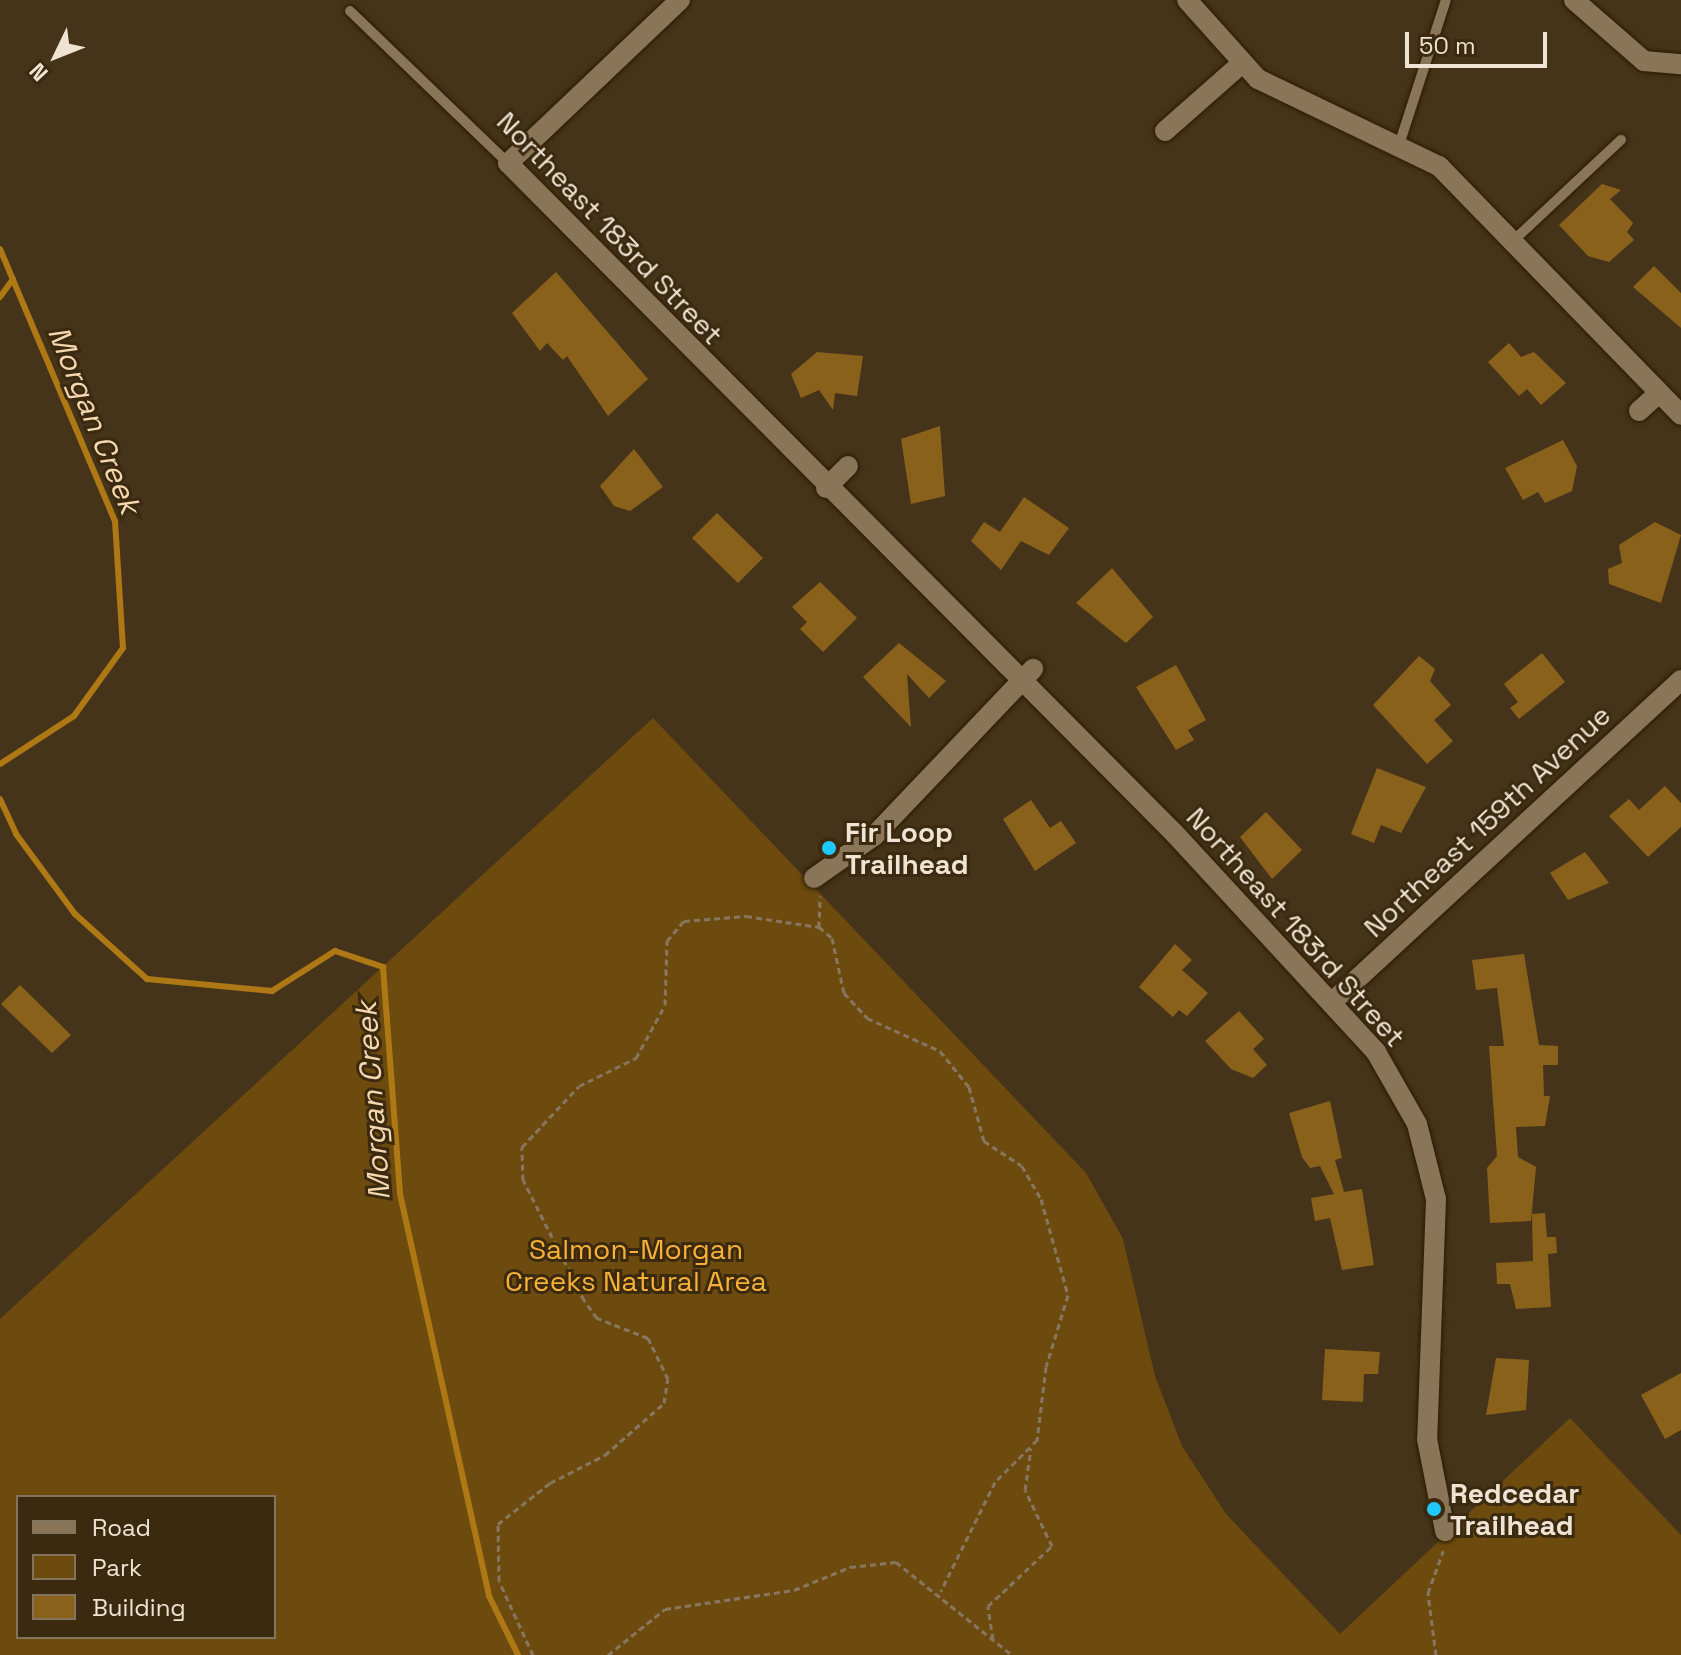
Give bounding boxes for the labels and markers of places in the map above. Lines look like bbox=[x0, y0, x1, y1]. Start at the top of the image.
place label: Fir Loop Trailhead bbox=[845, 815, 969, 881]
marker: Fir Loop Trailhead bbox=[820, 839, 838, 857]
place label: Redcedar Trailhead bbox=[1450, 1476, 1579, 1542]
marker: Redcedar Trailhead bbox=[1425, 1500, 1443, 1518]

